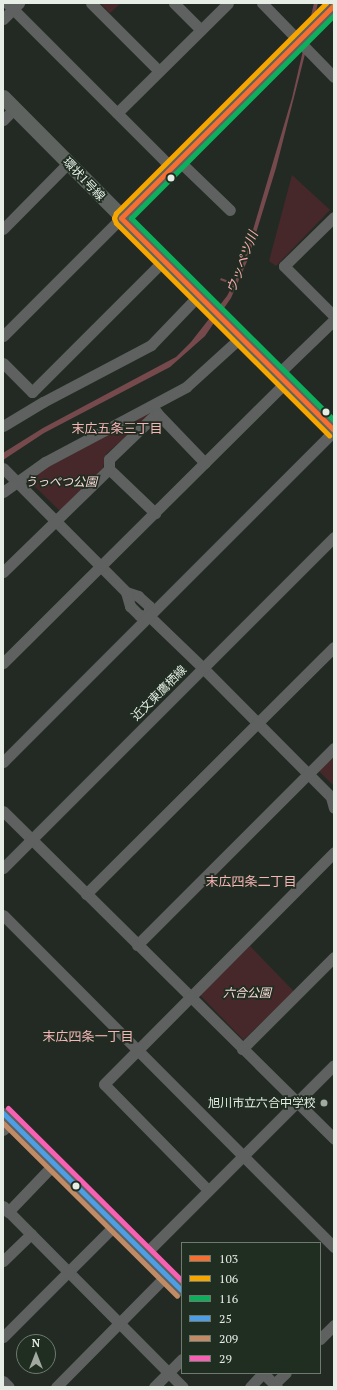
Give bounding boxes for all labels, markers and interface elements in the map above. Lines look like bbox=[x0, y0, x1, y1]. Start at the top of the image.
street label: 環状1号線 bbox=[60, 154, 108, 204]
unlabelled marker bbox=[166, 173, 176, 183]
water label: ウッペツ川 bbox=[223, 229, 261, 295]
unlabelled marker bbox=[321, 407, 331, 417]
district label: 末広五条三丁目 bbox=[72, 420, 162, 436]
park label: うっぺつ公園 bbox=[25, 475, 97, 489]
street label: 近文東鷹栖線 bbox=[128, 662, 190, 724]
district label: 末広四条二丁目 bbox=[206, 873, 296, 889]
park label: 六合公園 bbox=[223, 986, 271, 1000]
district label: 末広四条一丁目 bbox=[43, 1028, 133, 1044]
place label: 旭川市立六合中学校 bbox=[208, 1096, 316, 1110]
marker: 旭川市立六合中学校 bbox=[319, 1098, 329, 1108]
unlabelled marker bbox=[71, 1181, 81, 1191]
legend bbox=[181, 1242, 321, 1374]
text: 103 bbox=[219, 1251, 238, 1266]
text: 106 bbox=[219, 1271, 238, 1286]
text: 116 bbox=[219, 1291, 238, 1306]
text: 25 bbox=[219, 1311, 232, 1326]
text: 209 bbox=[219, 1331, 238, 1346]
north arrow bbox=[16, 1334, 56, 1374]
text: N bbox=[32, 1336, 40, 1350]
text: 29 bbox=[219, 1351, 232, 1366]

